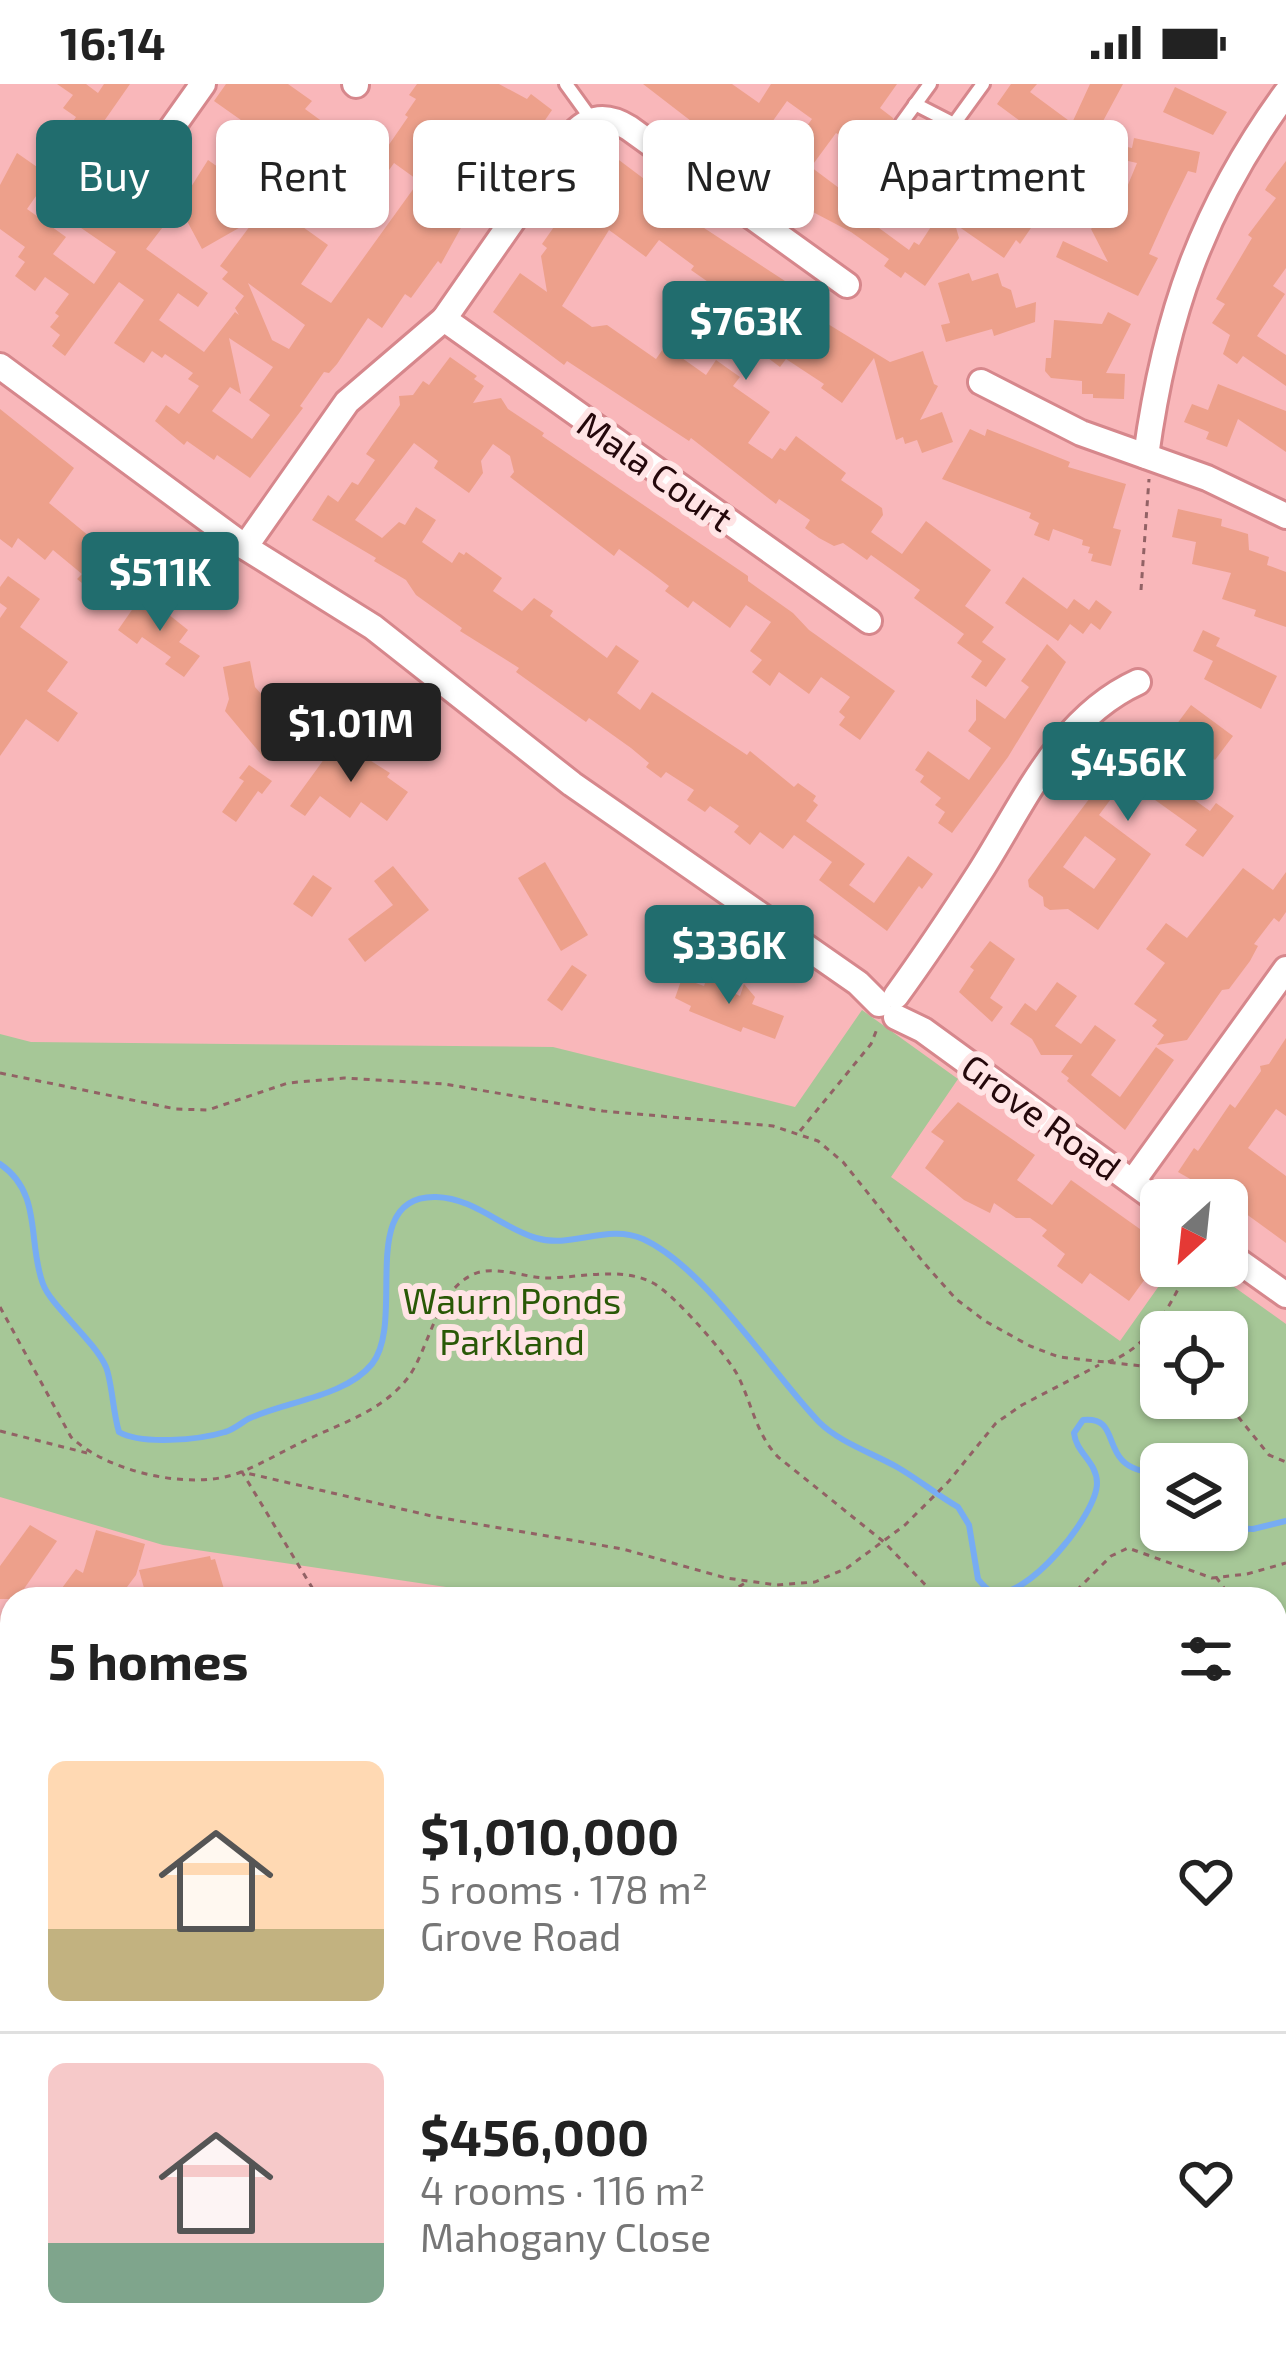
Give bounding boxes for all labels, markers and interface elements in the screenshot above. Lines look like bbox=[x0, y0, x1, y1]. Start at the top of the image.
text: 16:14 bbox=[60, 15, 166, 69]
chip: Buy bbox=[36, 120, 192, 228]
chip: Rent bbox=[216, 120, 389, 228]
chip: Filters bbox=[413, 120, 619, 228]
chip: New bbox=[643, 120, 814, 228]
chip: Apartment bbox=[838, 120, 1128, 228]
pin: $763K bbox=[662, 281, 830, 383]
text: $763K bbox=[689, 296, 803, 343]
street label: Mala Court bbox=[570, 401, 742, 539]
pin: $511K bbox=[76, 532, 244, 634]
text: $511K bbox=[109, 547, 211, 594]
pin: $1.01M bbox=[253, 683, 449, 785]
text: $1.01M bbox=[288, 698, 414, 745]
pin: $456K bbox=[1044, 722, 1212, 824]
text: $456K bbox=[1070, 737, 1186, 784]
pin: $336K bbox=[645, 905, 813, 1007]
text: $336K bbox=[672, 920, 786, 967]
street label: Grove Road bbox=[954, 1044, 1130, 1188]
north arrow bbox=[1140, 1179, 1248, 1287]
map controls bbox=[1140, 1179, 1248, 1551]
park label: Waurn Ponds Parkland bbox=[403, 1278, 621, 1362]
button: locate bbox=[1140, 1311, 1248, 1419]
button: layers bbox=[1140, 1443, 1248, 1551]
icon: filters bbox=[1173, 1626, 1239, 1692]
text: 5 homes bbox=[48, 1629, 249, 1690]
text: $1,010,000 bbox=[420, 1804, 679, 1865]
icon: home bbox=[144, 1809, 288, 1953]
icon: heart bbox=[1173, 1848, 1239, 1914]
text: 5 rooms · 178 m² bbox=[420, 1865, 708, 1912]
text: Grove Road bbox=[420, 1912, 621, 1959]
text: $456,000 bbox=[420, 2105, 649, 2166]
icon: home bbox=[144, 2111, 288, 2255]
icon: heart bbox=[1173, 2150, 1239, 2216]
text: 4 rooms · 116 m² bbox=[420, 2166, 705, 2213]
text: Mahogany Close bbox=[420, 2213, 711, 2260]

